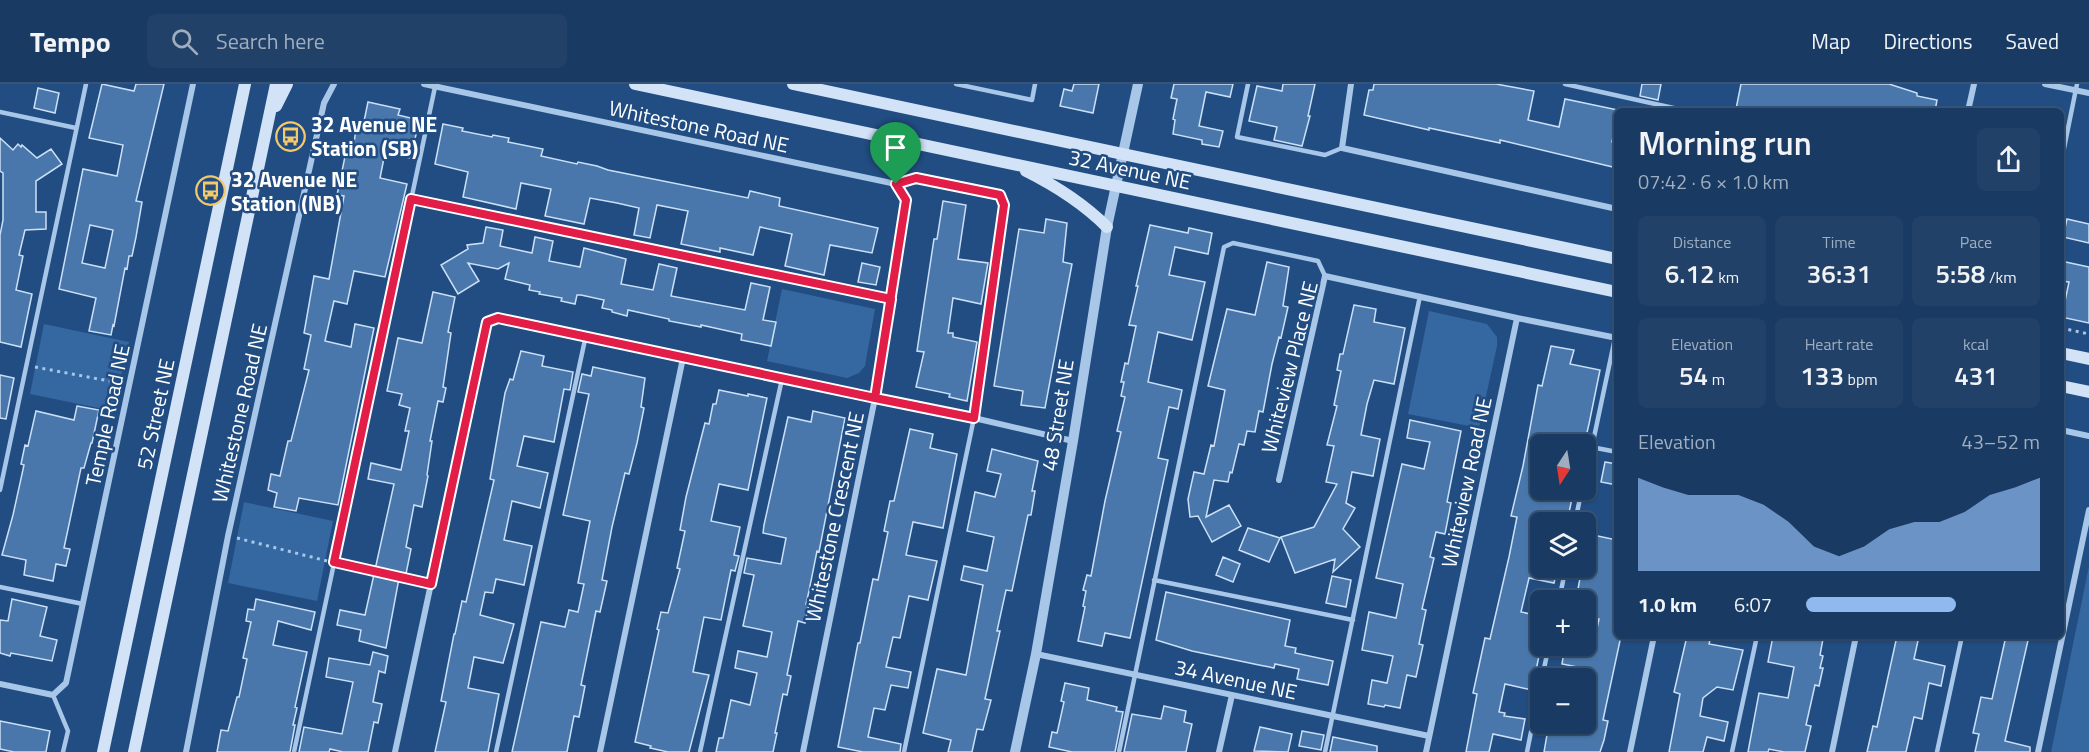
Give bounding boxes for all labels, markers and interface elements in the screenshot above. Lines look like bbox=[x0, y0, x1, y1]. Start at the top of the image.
search box bbox=[147, 14, 567, 68]
text: Tempo bbox=[30, 20, 111, 63]
text: Search here bbox=[216, 24, 325, 58]
icon: search bbox=[168, 25, 201, 58]
text: Map bbox=[1811, 25, 1851, 57]
text: Directions bbox=[1884, 25, 1973, 57]
text: Saved bbox=[2006, 25, 2059, 57]
street label: Whitestone Road NE bbox=[606, 91, 792, 161]
place label: 32 Avenue NE Station (SB) bbox=[311, 108, 437, 164]
text: Morning run bbox=[1638, 118, 1812, 168]
bus stop icon: 32 Avenue NE Station (SB) bbox=[274, 120, 306, 152]
pin bbox=[870, 122, 921, 184]
button: share bbox=[1977, 128, 2040, 191]
icon: arrive bbox=[879, 131, 912, 164]
street label: 32 Avenue NE bbox=[1066, 140, 1194, 198]
place label: 32 Avenue NE Station (NB) bbox=[231, 163, 357, 219]
text: 07:42 · 6 × 1.0 km bbox=[1638, 166, 1789, 197]
bus stop icon: 32 Avenue NE Station (NB) bbox=[194, 175, 226, 207]
text: Distance bbox=[1673, 230, 1731, 254]
text: Time bbox=[1822, 230, 1856, 254]
text: Pace bbox=[1960, 230, 1992, 254]
text: 6.12 bbox=[1665, 254, 1715, 293]
text: 36:31 bbox=[1807, 254, 1871, 293]
text: 5:58 bbox=[1935, 254, 1985, 293]
text: km bbox=[1715, 265, 1739, 289]
text: /km bbox=[1985, 265, 2017, 289]
street label: Whiteview Place NE bbox=[1252, 278, 1326, 456]
street label: Whitestone Road NE bbox=[203, 320, 275, 506]
text: Elevation bbox=[1671, 332, 1733, 356]
text: Heart rate bbox=[1805, 332, 1873, 356]
text: kcal bbox=[1963, 332, 1989, 356]
street label: Temple Road NE bbox=[76, 341, 138, 489]
street label: 52 Street NE bbox=[128, 356, 182, 472]
text: 54 bbox=[1679, 356, 1708, 395]
text: 133 bbox=[1800, 356, 1844, 395]
text: 431 bbox=[1954, 356, 1998, 395]
street label: 48 Street NE bbox=[1032, 357, 1082, 473]
text: m bbox=[1708, 367, 1725, 391]
text: bpm bbox=[1844, 367, 1878, 391]
street label: Whiteview Road NE bbox=[1432, 394, 1500, 570]
street label: Whitestone Crescent NE bbox=[796, 409, 872, 625]
text: Elevation bbox=[1638, 426, 1716, 457]
text: 43–52 m bbox=[1961, 426, 2040, 457]
north arrow bbox=[1530, 434, 1596, 500]
map controls bbox=[1530, 434, 1596, 734]
button: layers bbox=[1530, 512, 1596, 578]
text: 1.0 km bbox=[1638, 589, 1697, 620]
text: 6:07 bbox=[1734, 589, 1772, 620]
button: + bbox=[1530, 590, 1596, 656]
street label: 34 Avenue NE bbox=[1172, 650, 1300, 708]
button: − bbox=[1530, 668, 1596, 734]

